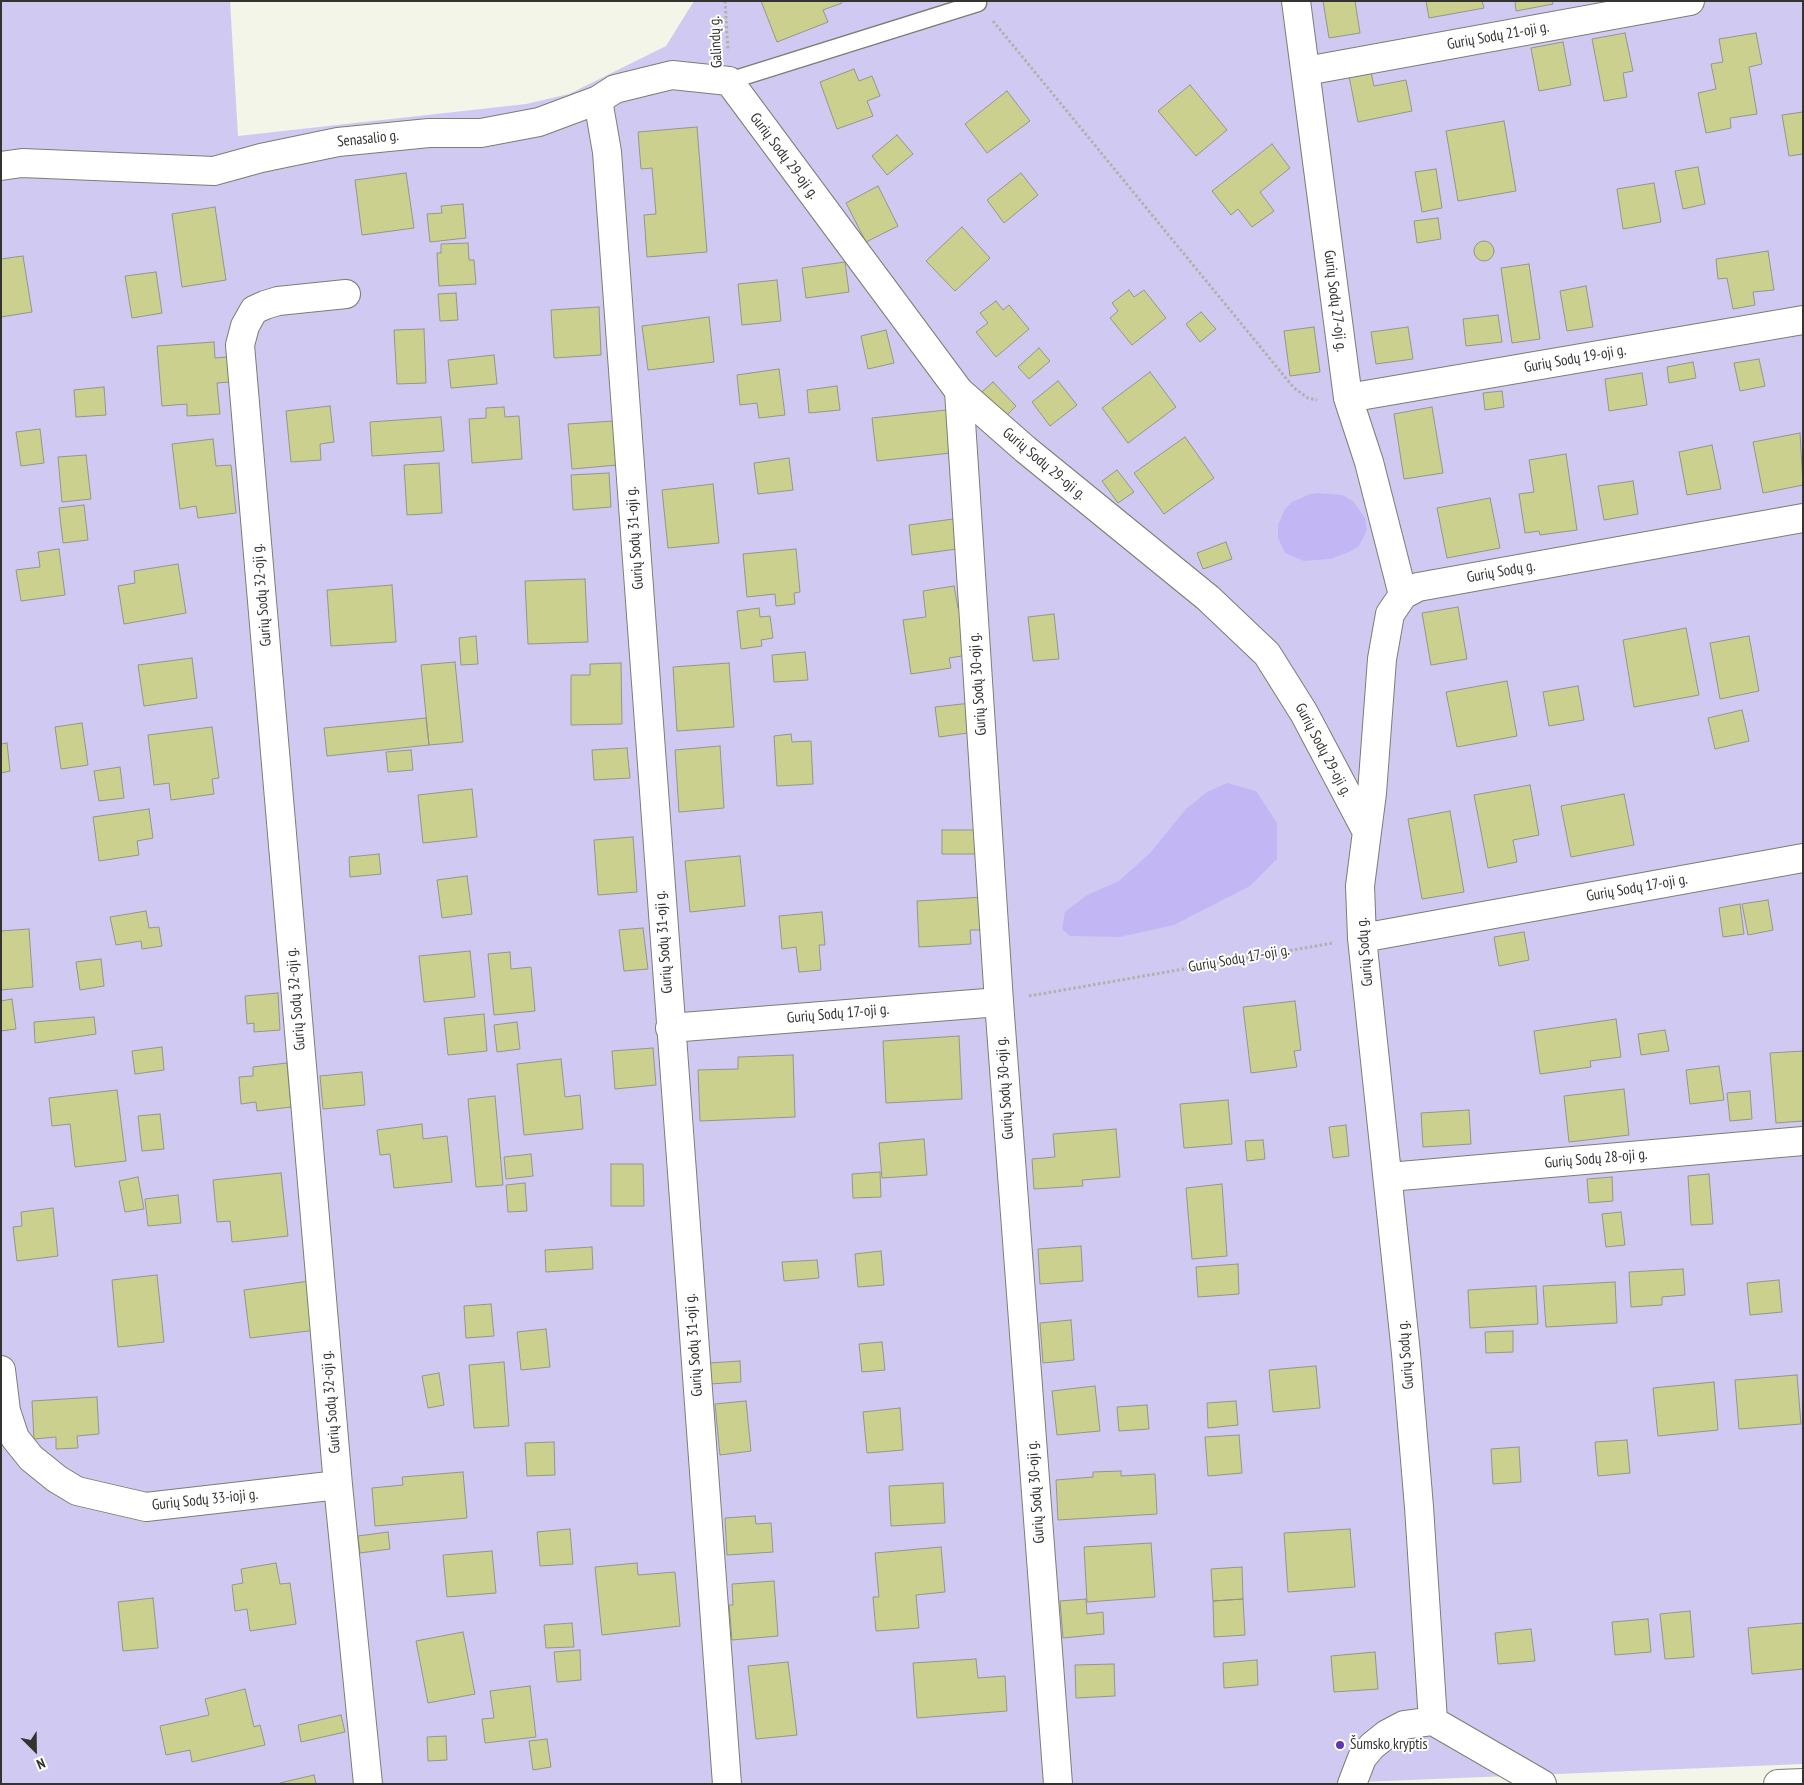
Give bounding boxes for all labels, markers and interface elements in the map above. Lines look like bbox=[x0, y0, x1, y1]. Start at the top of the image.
street label: Galindų g. bbox=[706, 16, 726, 68]
street label: Gurių Sodų 21-oji g. bbox=[1446, 18, 1550, 54]
street label: Gurių Sodų 29-oji g. bbox=[746, 109, 822, 203]
street label: Senasalio g. bbox=[336, 127, 400, 151]
street label: Gurių Sodų 27-oji g. bbox=[1320, 249, 1350, 353]
street label: Gurių Sodų 19-oji g. bbox=[1523, 341, 1627, 377]
street label: Gurių Sodų 29-oji g. bbox=[999, 424, 1089, 504]
street label: Gurių Sodų 31-oji g. bbox=[622, 486, 648, 590]
street label: Gurių Sodų 32-oji g. bbox=[249, 543, 275, 647]
street label: Gurių Sodų g. bbox=[1465, 557, 1537, 587]
street label: Gurių Sodų 30-oji g. bbox=[965, 632, 991, 736]
street label: Gurių Sodų 29-oji g. bbox=[1291, 700, 1355, 800]
street label: Gurių Sodų 17-oji g. bbox=[1585, 870, 1689, 906]
street label: Gurių Sodų 31-oji g. bbox=[651, 890, 677, 994]
street label: Gurių Sodų g. bbox=[1353, 917, 1377, 987]
street label: Gurių Sodų 17-oji g. bbox=[1187, 941, 1291, 977]
street label: Gurių Sodų 32-oji g. bbox=[283, 947, 309, 1051]
street label: Gurių Sodų 17-oji g. bbox=[786, 1001, 890, 1027]
street label: Gurių Sodų 30-oji g. bbox=[992, 1036, 1018, 1140]
street label: Gurių Sodų 28-oji g. bbox=[1544, 1146, 1648, 1172]
street label: Gurių Sodų 31-oji g. bbox=[681, 1293, 707, 1397]
street label: Gurių Sodų g. bbox=[1394, 1320, 1418, 1390]
street label: Gurių Sodų 32-oji g. bbox=[318, 1350, 344, 1454]
street label: Gurių Sodų 30-oji g. bbox=[1023, 1440, 1049, 1544]
street label: Gurių Sodų 33-ioji g. bbox=[151, 1485, 259, 1515]
north arrow bbox=[10, 1725, 60, 1775]
place label: Šumsko kryptis bbox=[1350, 1736, 1428, 1754]
marker: Šumsko kryptis bbox=[1334, 1739, 1346, 1751]
text: N bbox=[34, 1754, 48, 1774]

